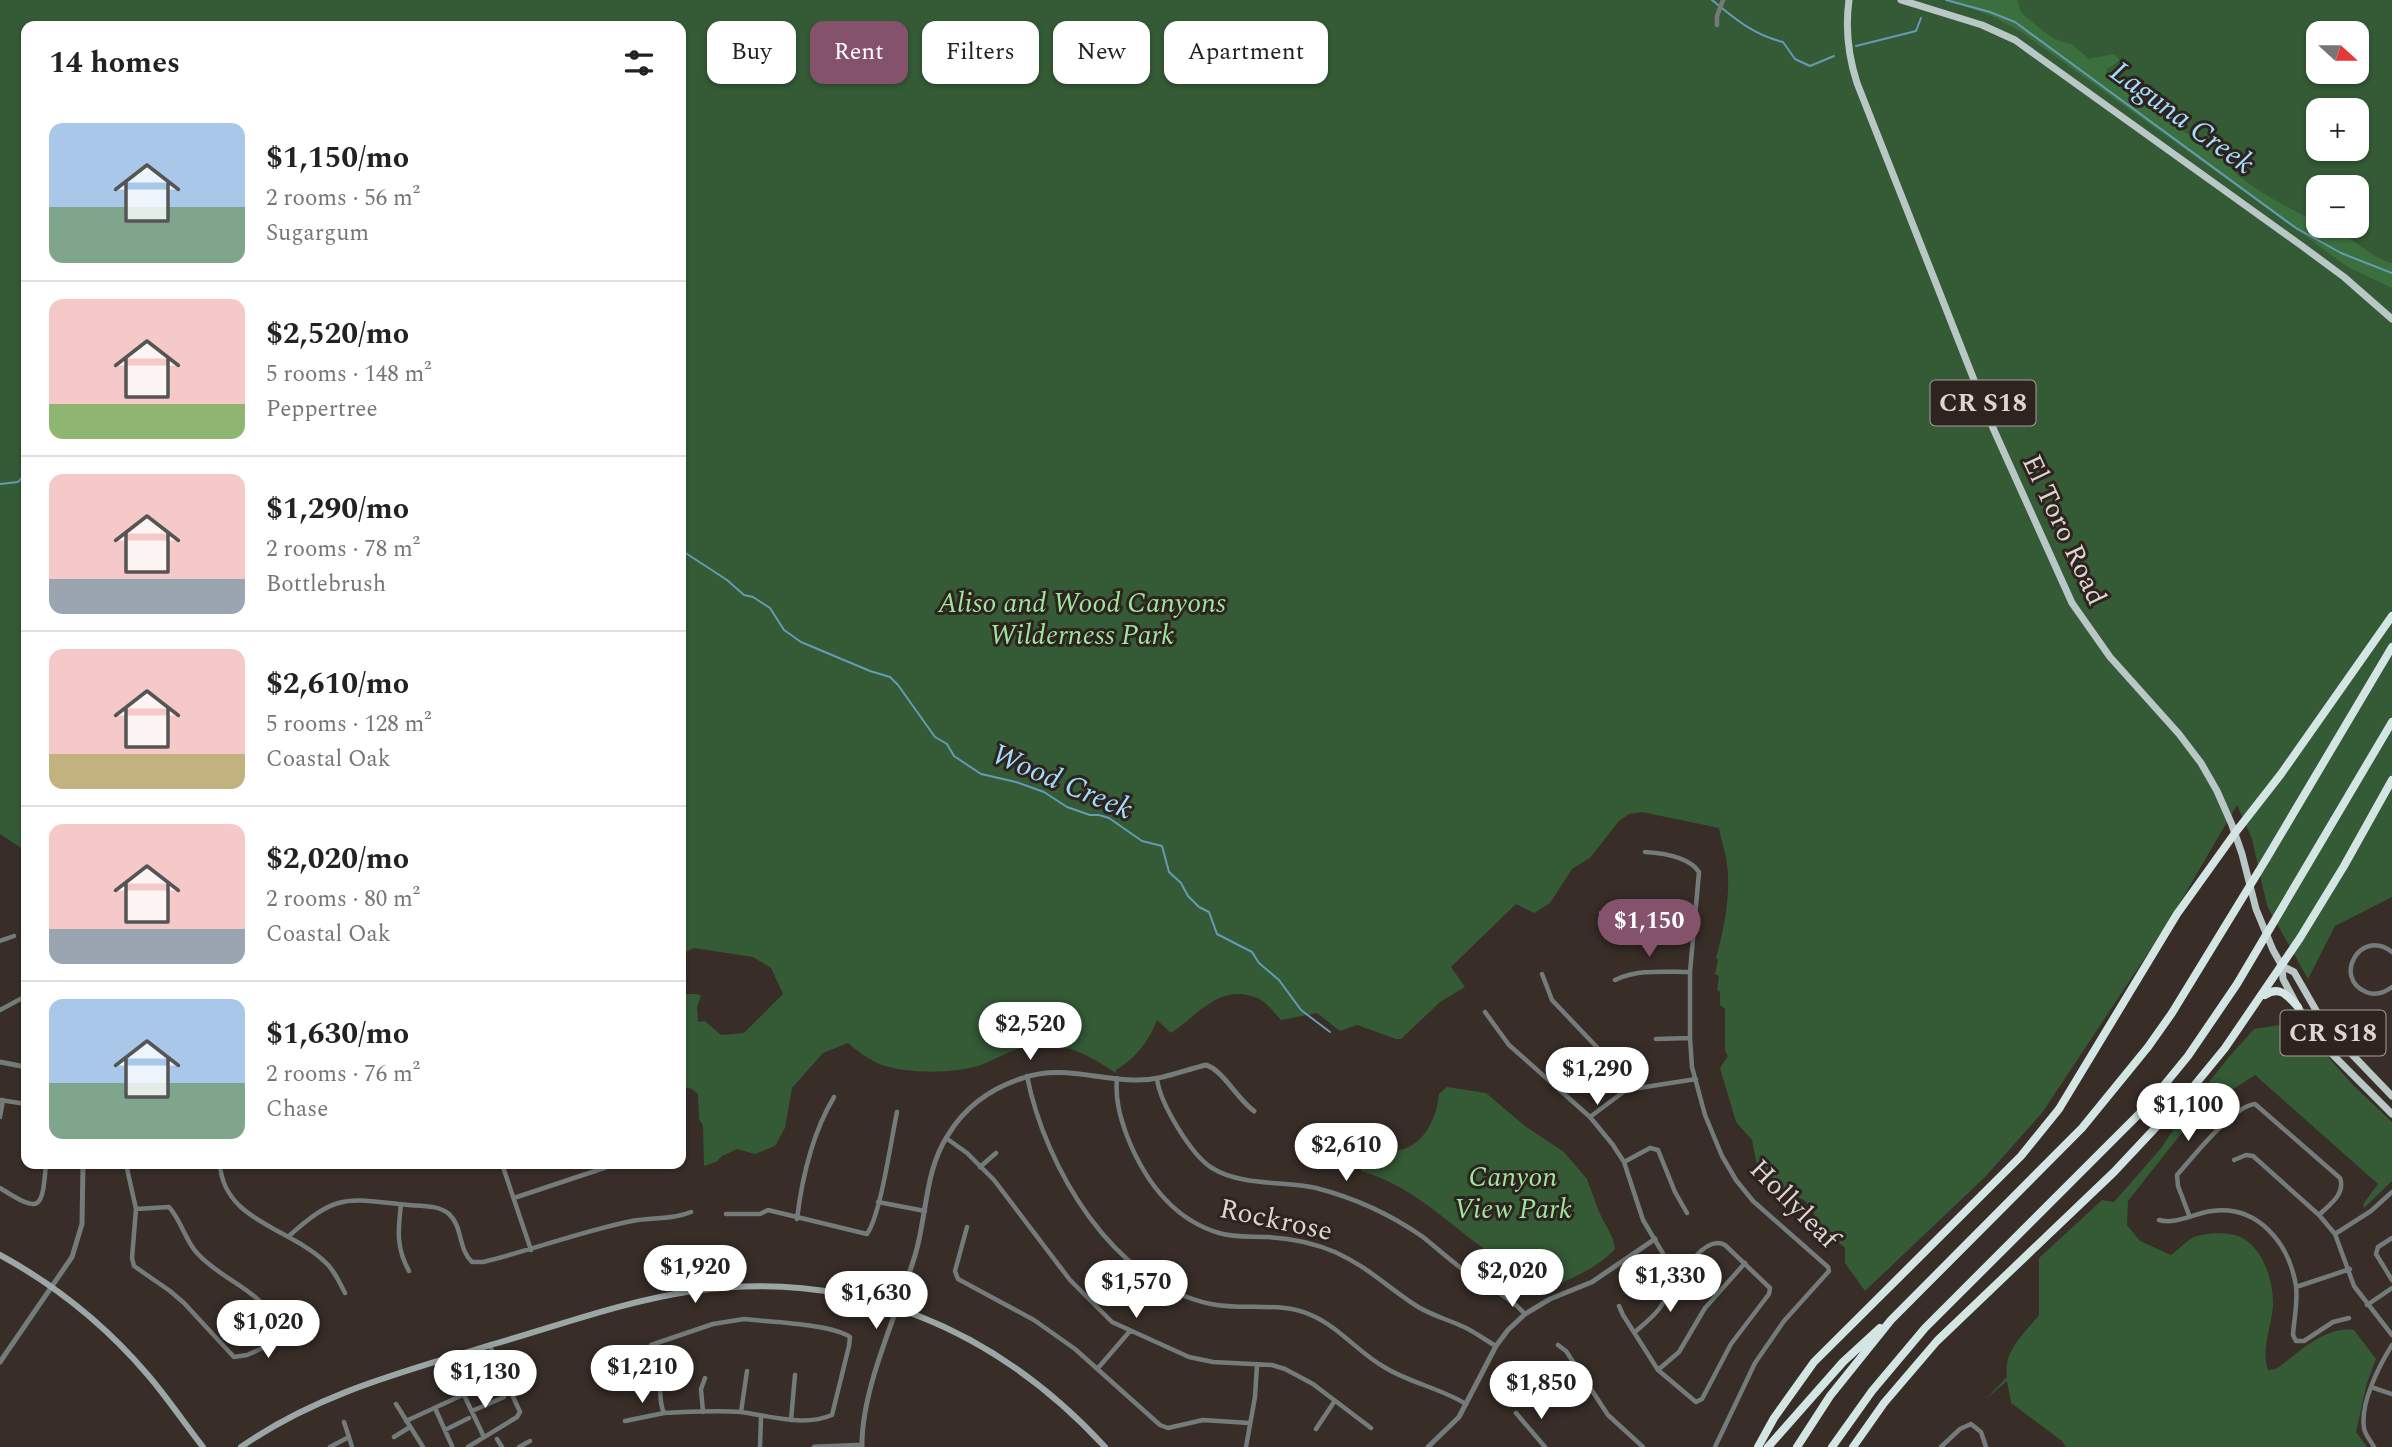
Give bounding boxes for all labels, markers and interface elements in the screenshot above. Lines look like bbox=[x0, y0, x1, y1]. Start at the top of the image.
chip: Buy bbox=[707, 21, 796, 84]
chip: Rent bbox=[810, 21, 908, 84]
chip: Filters bbox=[922, 21, 1039, 84]
chip: New bbox=[1053, 21, 1150, 84]
chip: Apartment bbox=[1164, 21, 1328, 84]
north arrow bbox=[2306, 21, 2370, 84]
map controls bbox=[2306, 21, 2369, 238]
text: 14 homes bbox=[49, 40, 180, 86]
icon: filters bbox=[620, 44, 658, 82]
water label: Laguna Creek bbox=[2100, 50, 2264, 186]
button: + bbox=[2306, 98, 2369, 161]
text: $1,150/mo bbox=[266, 135, 409, 181]
icon: home bbox=[105, 151, 189, 235]
button: − bbox=[2306, 175, 2369, 238]
text: 2 rooms · 56 m² bbox=[266, 181, 420, 216]
text: Sugargum bbox=[266, 216, 369, 251]
text: $2,520/mo bbox=[266, 311, 409, 357]
icon: home bbox=[105, 327, 189, 411]
text: 5 rooms · 148 m² bbox=[266, 357, 432, 392]
road number: CR S18 bbox=[1930, 380, 2036, 426]
text: Peppertree bbox=[266, 392, 378, 427]
street label: El Toro Road bbox=[2010, 447, 2118, 613]
text: $1,290/mo bbox=[266, 486, 409, 532]
icon: home bbox=[105, 502, 189, 586]
text: 2 rooms · 78 m² bbox=[266, 532, 420, 567]
text: Bottlebrush bbox=[266, 567, 386, 602]
park label: Aliso and Wood Canyons Wilderness Park bbox=[937, 582, 1226, 657]
text: $2,610/mo bbox=[266, 661, 409, 707]
icon: home bbox=[105, 677, 189, 761]
text: 5 rooms · 128 m² bbox=[266, 707, 432, 742]
water label: Wood Creek bbox=[984, 732, 1140, 832]
text: Coastal Oak bbox=[266, 742, 391, 777]
text: $2,020/mo bbox=[266, 836, 409, 882]
icon: home bbox=[105, 852, 189, 936]
text: 2 rooms · 80 m² bbox=[266, 882, 420, 917]
pin: $1,150 bbox=[1592, 900, 1706, 959]
text: $1,150 bbox=[1614, 904, 1684, 939]
text: Coastal Oak bbox=[266, 917, 391, 952]
pin: $2,520 bbox=[973, 1002, 1087, 1062]
text: $2,520 bbox=[995, 1007, 1065, 1042]
road number: CR S18 bbox=[2280, 1010, 2386, 1056]
text: $1,630/mo bbox=[266, 1011, 409, 1057]
icon: home bbox=[105, 1027, 189, 1111]
pin: $1,290 bbox=[1540, 1048, 1654, 1107]
text: $1,290 bbox=[1562, 1052, 1632, 1087]
text: 2 rooms · 76 m² bbox=[266, 1057, 420, 1092]
pin: $1,100 bbox=[2131, 1084, 2245, 1143]
text: $1,100 bbox=[2153, 1088, 2223, 1123]
text: Chase bbox=[266, 1092, 328, 1127]
pin: $2,610 bbox=[1289, 1124, 1403, 1183]
text: $2,610 bbox=[1311, 1128, 1381, 1163]
street label: Hollyleaf bbox=[1739, 1149, 1851, 1261]
park label: Canyon View Park bbox=[1454, 1156, 1572, 1231]
street label: Rockrose bbox=[1215, 1187, 1337, 1253]
pin: $1,920 bbox=[638, 1246, 752, 1305]
text: $1,920 bbox=[660, 1250, 730, 1285]
pin: $2,020 bbox=[1455, 1250, 1569, 1309]
text: $2,020 bbox=[1477, 1254, 1547, 1289]
pin: $1,330 bbox=[1613, 1254, 1727, 1314]
text: $1,330 bbox=[1635, 1259, 1705, 1294]
pin: $1,570 bbox=[1079, 1260, 1193, 1320]
text: $1,570 bbox=[1101, 1265, 1171, 1300]
pin: $1,630 bbox=[819, 1272, 933, 1331]
text: $1,630 bbox=[841, 1276, 911, 1311]
pin: $1,020 bbox=[211, 1300, 325, 1360]
text: $1,020 bbox=[233, 1305, 303, 1340]
pin: $1,210 bbox=[585, 1346, 699, 1405]
pin: $1,130 bbox=[428, 1350, 542, 1410]
text: $1,210 bbox=[607, 1350, 677, 1385]
text: $1,130 bbox=[450, 1355, 520, 1390]
pin: $1,850 bbox=[1484, 1362, 1598, 1421]
text: $1,850 bbox=[1506, 1366, 1576, 1401]

